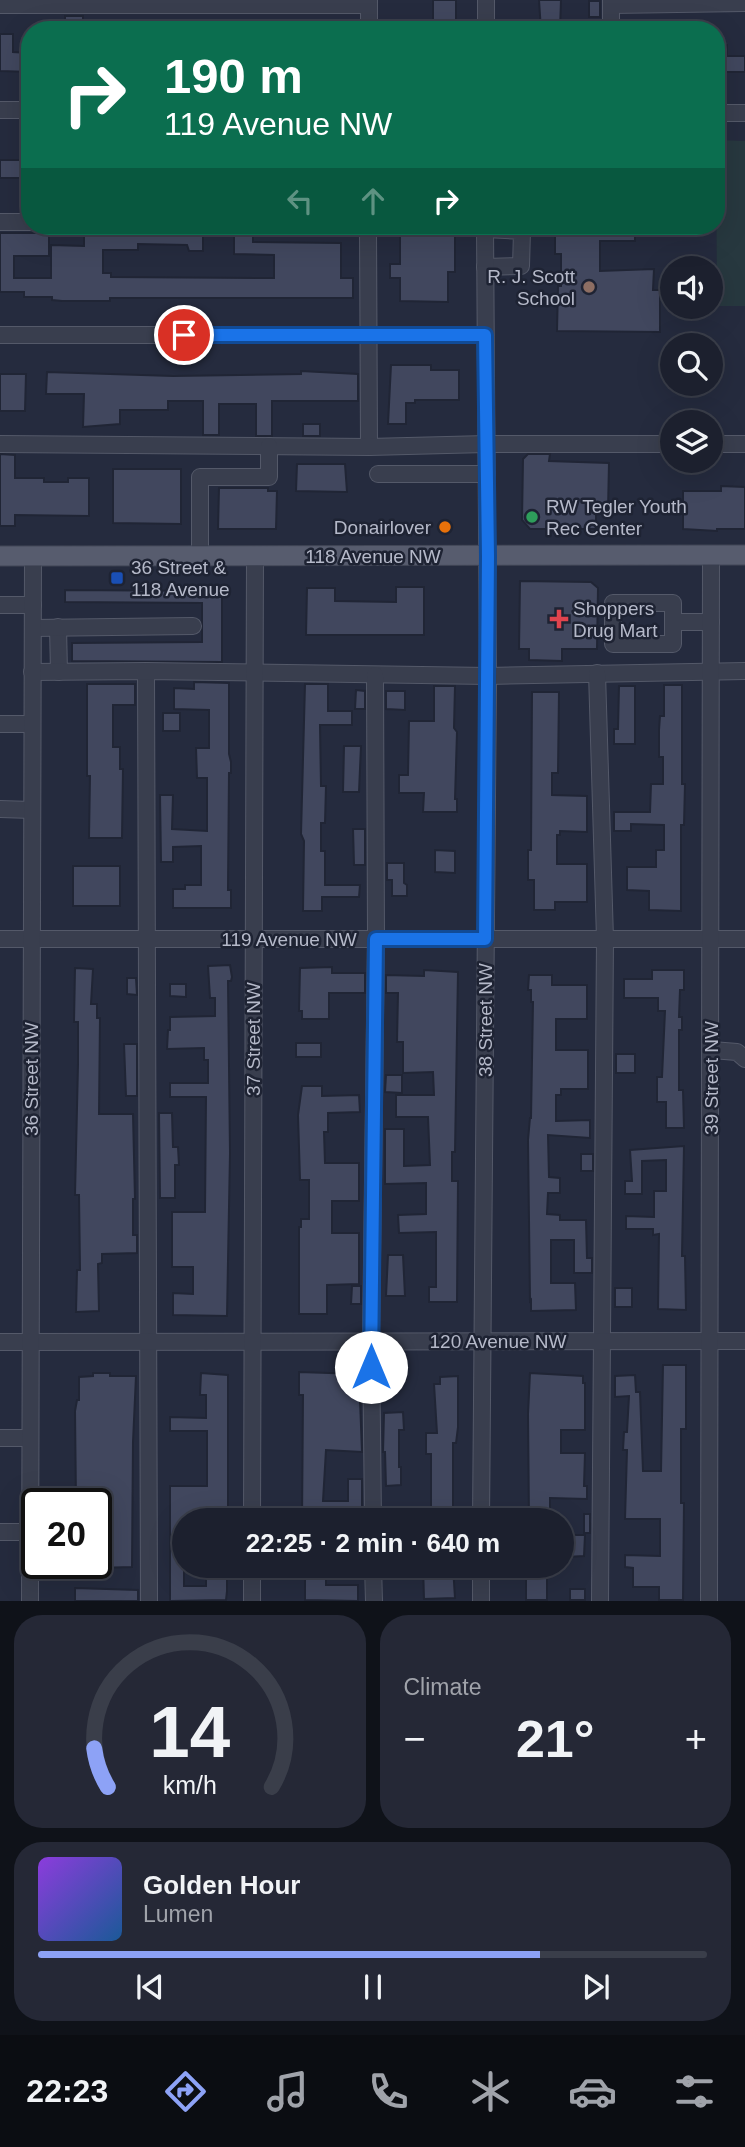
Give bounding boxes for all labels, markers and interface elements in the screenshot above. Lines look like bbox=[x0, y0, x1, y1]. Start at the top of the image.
icon: right bbox=[49, 49, 140, 140]
text: 190 m bbox=[164, 49, 303, 103]
text: 119 Avenue NW bbox=[164, 106, 392, 142]
icon: left bbox=[281, 182, 319, 220]
icon: ahead bbox=[354, 182, 392, 220]
icon: right bbox=[427, 182, 465, 220]
map controls bbox=[660, 256, 723, 473]
button: sound bbox=[660, 256, 723, 319]
place label: R. J. Scott School bbox=[487, 266, 576, 309]
marker: R. J. Scott School bbox=[581, 279, 597, 295]
pin bbox=[154, 305, 214, 365]
icon: arrive bbox=[165, 316, 203, 354]
button: search bbox=[660, 333, 723, 396]
button: layers bbox=[660, 410, 723, 473]
place label: RW Tegler Youth Rec Center bbox=[546, 496, 687, 539]
marker: RW Tegler Youth Rec Center bbox=[524, 509, 540, 525]
place label: Donairlover bbox=[334, 517, 432, 538]
marker: Donairlover bbox=[437, 519, 453, 535]
street label: 118 Avenue NW bbox=[305, 546, 441, 567]
place label: 36 Street & 118 Avenue bbox=[131, 557, 230, 600]
marker: 36 Street & 118 Avenue bbox=[109, 570, 125, 586]
place label: Shoppers Drug Mart bbox=[573, 598, 658, 641]
marker: Shoppers Drug Mart bbox=[551, 611, 567, 627]
street label: 119 Avenue NW bbox=[221, 929, 357, 950]
street label: 38 Street NW bbox=[475, 963, 496, 1077]
street label: 37 Street NW bbox=[243, 982, 264, 1096]
street label: 39 Street NW bbox=[701, 1021, 722, 1135]
street label: 36 Street NW bbox=[21, 1022, 42, 1136]
position arrow bbox=[334, 1330, 408, 1404]
street label: 120 Avenue NW bbox=[430, 1331, 567, 1352]
speed limit sign: 20 bbox=[21, 1488, 112, 1579]
text: 22:25 · 2 min · 640 m bbox=[246, 1528, 500, 1558]
text: Climate bbox=[404, 1674, 481, 1700]
text: 14 bbox=[149, 1692, 231, 1773]
text: 21° bbox=[516, 1710, 595, 1768]
text: − bbox=[404, 1718, 426, 1760]
text: + bbox=[685, 1718, 707, 1760]
text: km/h bbox=[163, 1771, 217, 1799]
text: Golden Hour bbox=[143, 1870, 300, 1900]
text: Lumen bbox=[143, 1901, 213, 1927]
icon: previous bbox=[131, 1968, 169, 2006]
icon: pause bbox=[354, 1968, 392, 2006]
icon: next bbox=[577, 1968, 615, 2006]
icon: directions bbox=[161, 2067, 210, 2116]
icon: music bbox=[263, 2067, 312, 2116]
icon: phone bbox=[364, 2067, 413, 2116]
icon: climate bbox=[466, 2067, 515, 2116]
icon: car bbox=[568, 2067, 617, 2116]
icon: filters bbox=[670, 2067, 719, 2116]
text: 22:23 bbox=[26, 2073, 108, 2109]

